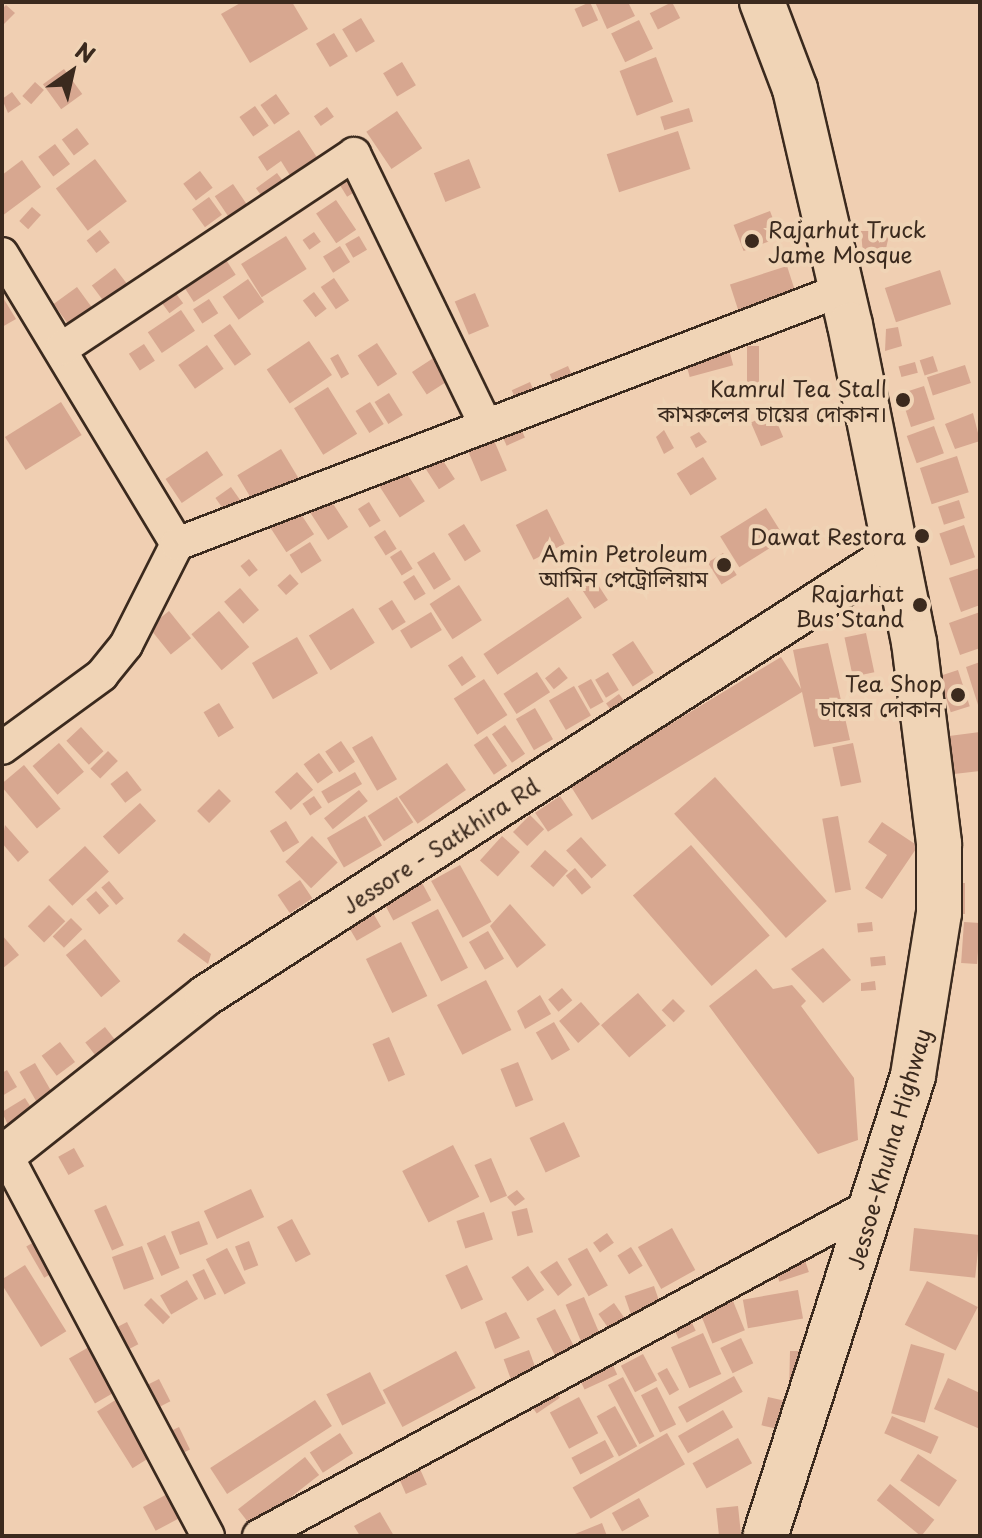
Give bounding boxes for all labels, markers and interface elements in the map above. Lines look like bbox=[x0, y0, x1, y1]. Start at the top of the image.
north arrow bbox=[32, 32, 112, 112]
text: N bbox=[69, 33, 102, 70]
place label: Rajarhut Truck Jame Mosque bbox=[768, 215, 927, 266]
marker: Rajarhut Truck Jame Mosque bbox=[743, 232, 761, 250]
place label: Kamrul Tea Stall কামরুলের চায়ের দোকান। bbox=[657, 374, 887, 426]
marker: Kamrul Tea Stall কামরুলের চায়ের দোকান। bbox=[894, 391, 912, 409]
place label: Dawat Restora bbox=[749, 523, 906, 549]
marker: Dawat Restora bbox=[913, 527, 931, 545]
place label: Amin Petroleum আমিন পেট্রোলিয়াম bbox=[539, 539, 708, 590]
marker: Amin Petroleum আমিন পেট্রোলিয়াম bbox=[715, 556, 733, 574]
place label: Rajarhat Bus Stand bbox=[797, 579, 904, 630]
marker: Rajarhat Bus Stand bbox=[911, 596, 929, 614]
place label: Tea Shop চায়ের দোকান bbox=[820, 669, 942, 720]
marker: Tea Shop চায়ের দোকান bbox=[949, 686, 967, 704]
street label: Jessore - Satkhira Rd bbox=[336, 771, 544, 919]
street label: Jessoe-Khulna Highway bbox=[841, 1025, 935, 1273]

